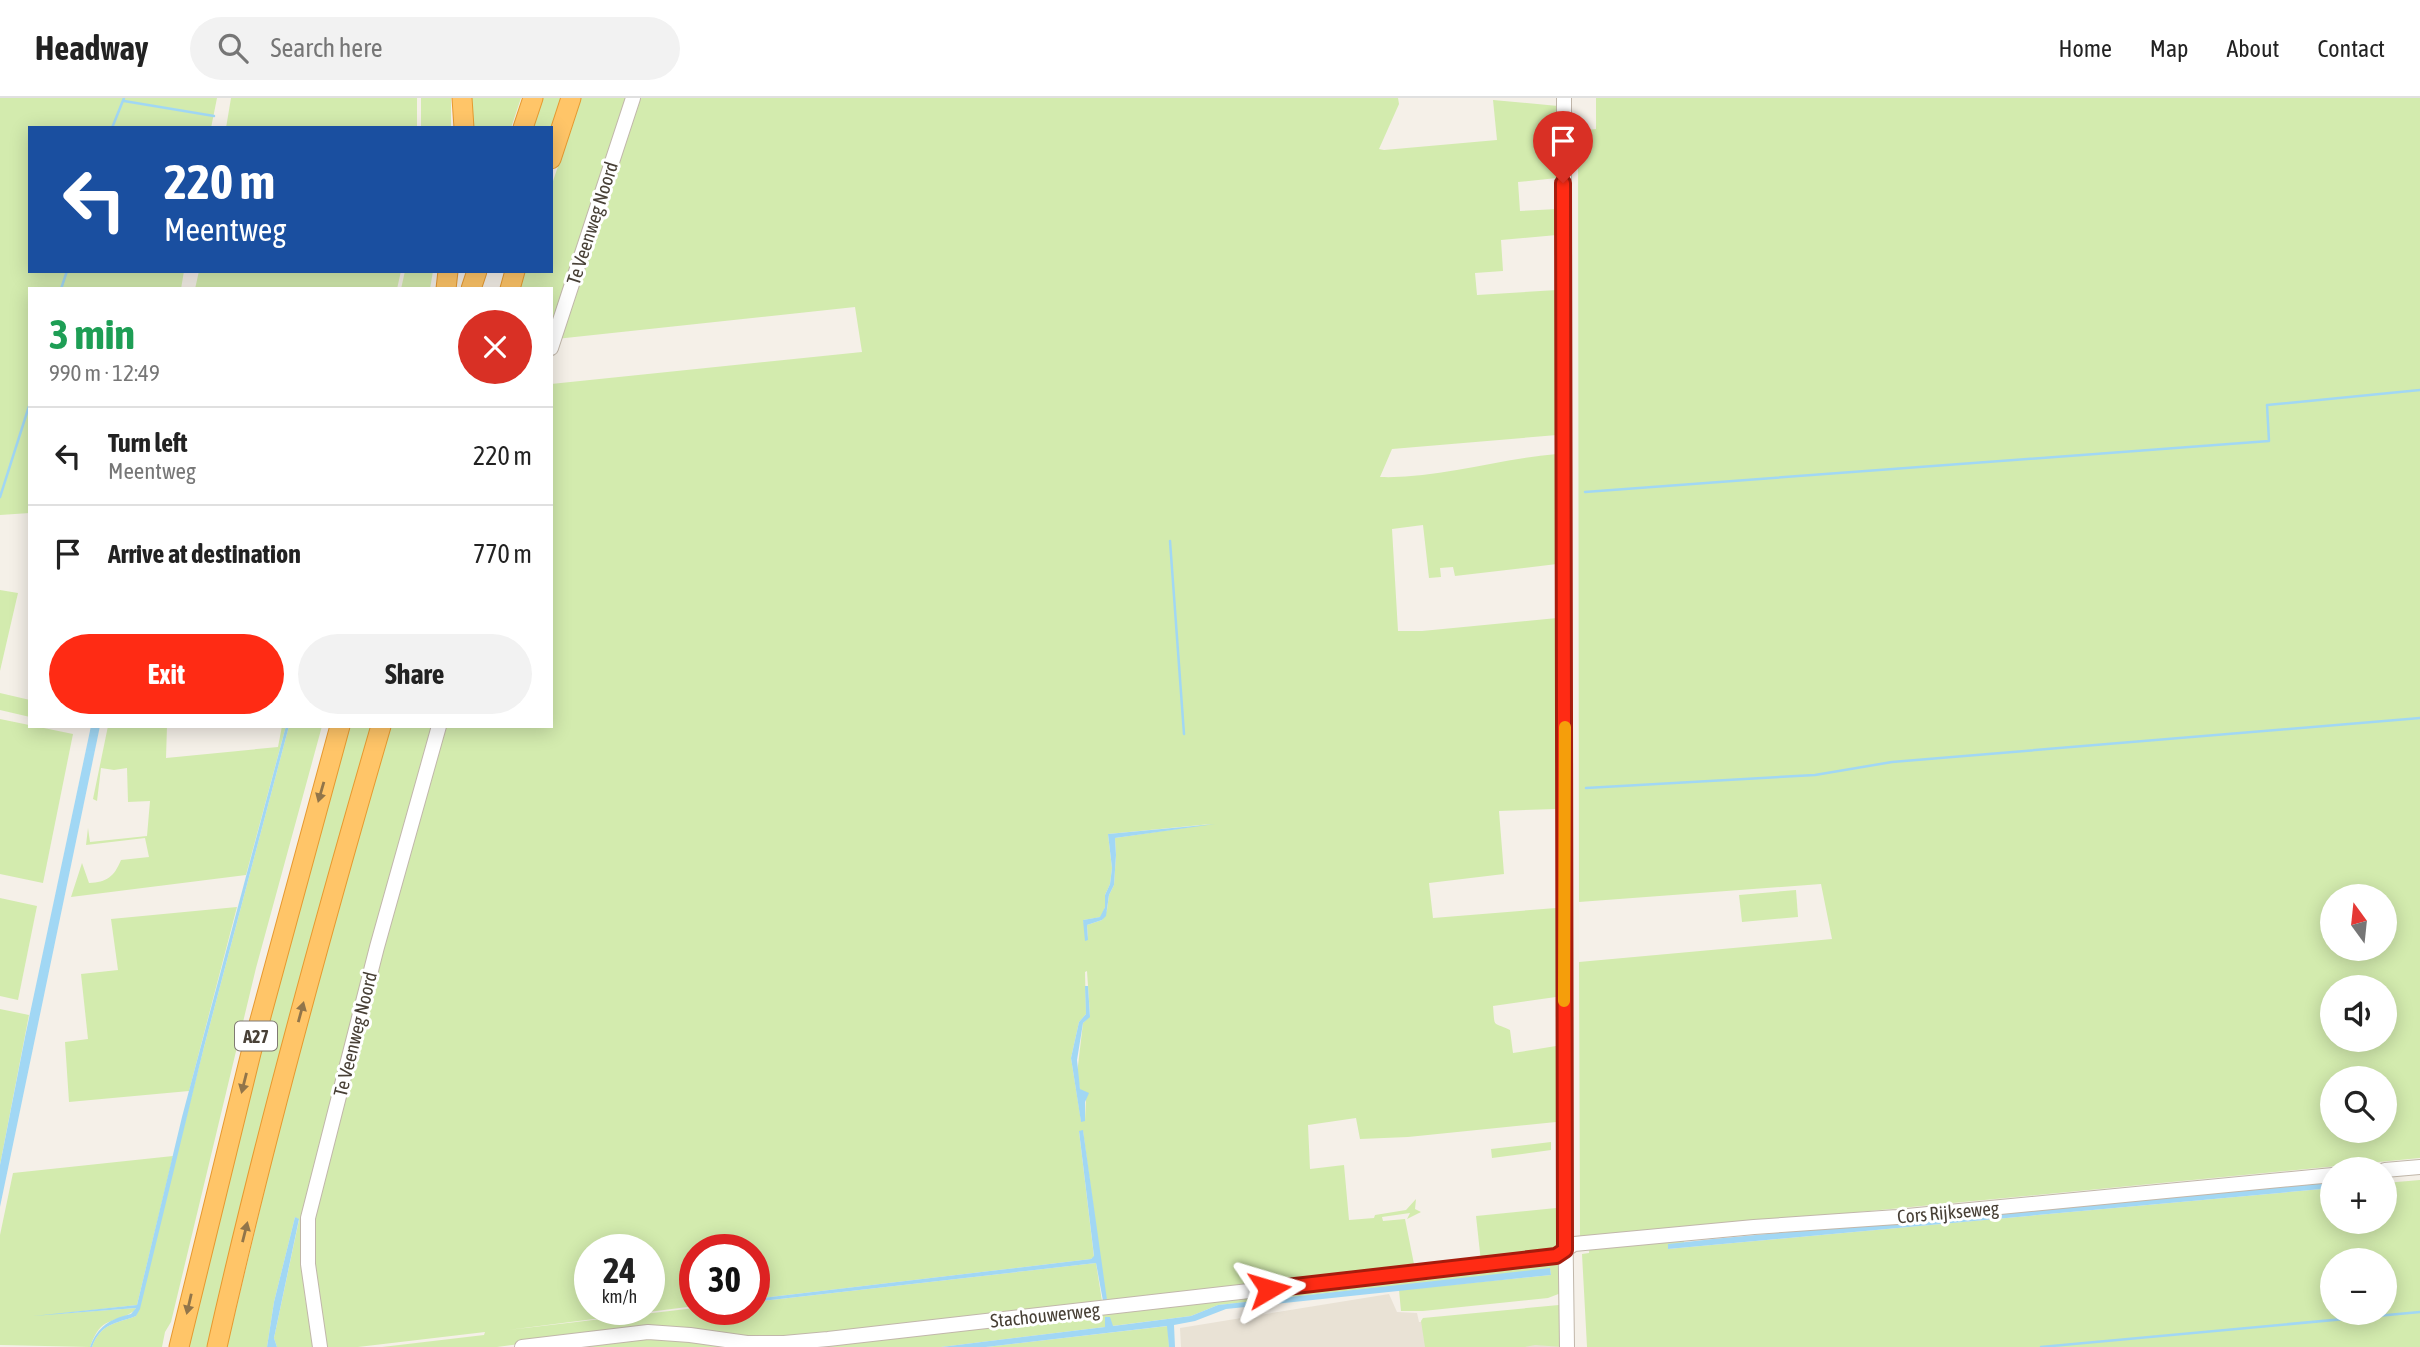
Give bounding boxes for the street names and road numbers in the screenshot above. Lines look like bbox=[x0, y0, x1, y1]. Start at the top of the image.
street label: Te Veenweg Noord bbox=[562, 159, 622, 287]
street label: Te Veenweg Noord bbox=[329, 969, 381, 1099]
road number: A27 bbox=[235, 1021, 277, 1051]
street label: Cors Rijkseweg bbox=[1896, 1197, 2001, 1227]
street label: Stachouwerweg bbox=[989, 1298, 1102, 1332]

